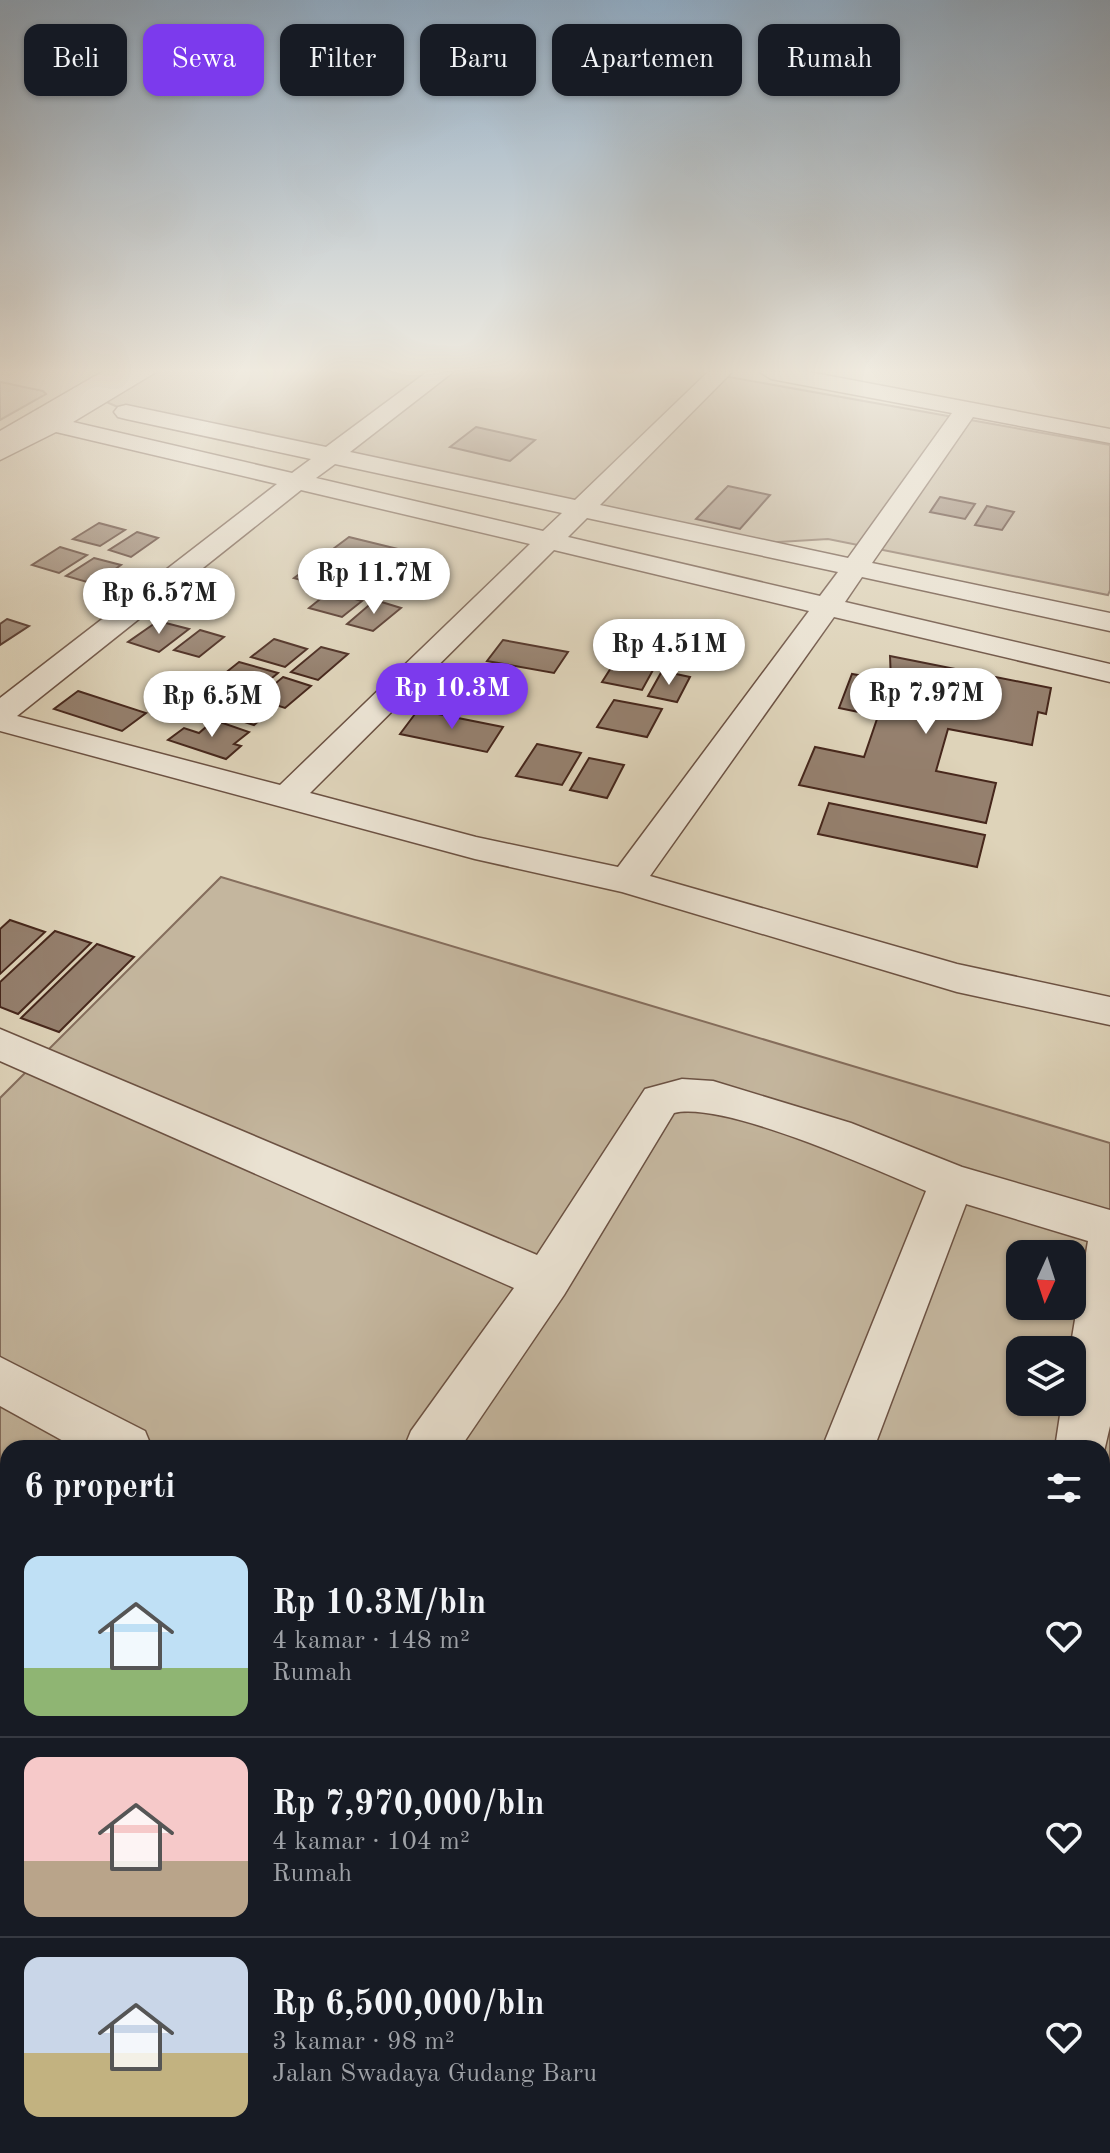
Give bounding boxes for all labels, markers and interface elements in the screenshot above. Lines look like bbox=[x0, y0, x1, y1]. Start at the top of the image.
chip: Beli bbox=[24, 24, 127, 96]
chip: Sewa bbox=[143, 24, 264, 96]
chip: Filter bbox=[280, 24, 404, 96]
chip: Baru bbox=[420, 24, 536, 96]
chip: Apartemen bbox=[552, 24, 742, 96]
chip: Rumah bbox=[758, 24, 900, 96]
pin: Rp 11.7M bbox=[291, 548, 457, 616]
text: Rp 11.7M bbox=[316, 561, 432, 587]
pin: Rp 6.57M bbox=[76, 568, 242, 636]
text: Rp 6.57M bbox=[101, 581, 217, 607]
pin: Rp 4.51M bbox=[586, 619, 752, 687]
text: Rp 4.51M bbox=[611, 632, 727, 658]
pin: Rp 10.3M bbox=[369, 663, 535, 731]
pin: Rp 7.97M bbox=[843, 668, 1009, 736]
pin: Rp 6.5M bbox=[138, 671, 286, 739]
text: Rp 10.3M bbox=[394, 676, 510, 702]
text: Rp 7.97M bbox=[868, 681, 984, 707]
text: Rp 6.5M bbox=[162, 684, 262, 710]
north arrow bbox=[1006, 1240, 1086, 1320]
map controls bbox=[1006, 1240, 1086, 1416]
button: layers bbox=[1006, 1336, 1086, 1416]
icon: filters bbox=[1042, 1466, 1086, 1510]
text: 6 properti bbox=[24, 1471, 175, 1505]
text: Rp 10.3M/bln bbox=[272, 1587, 486, 1621]
icon: home bbox=[88, 1588, 184, 1684]
icon: heart bbox=[1042, 1614, 1086, 1658]
text: 4 kamar · 148 m² bbox=[272, 1628, 470, 1654]
text: Rumah bbox=[272, 1660, 352, 1686]
text: Rp 7,970,000/bln bbox=[272, 1788, 545, 1822]
icon: home bbox=[88, 1789, 184, 1885]
icon: heart bbox=[1042, 1815, 1086, 1859]
text: 4 kamar · 104 m² bbox=[272, 1829, 470, 1855]
text: Rumah bbox=[272, 1861, 352, 1887]
text: Rp 6,500,000/bln bbox=[272, 1988, 545, 2022]
icon: home bbox=[88, 1989, 184, 2085]
icon: heart bbox=[1042, 2015, 1086, 2059]
text: 3 kamar · 98 m² bbox=[272, 2029, 455, 2055]
text: Jalan Swadaya Gudang Baru bbox=[272, 2061, 597, 2087]

